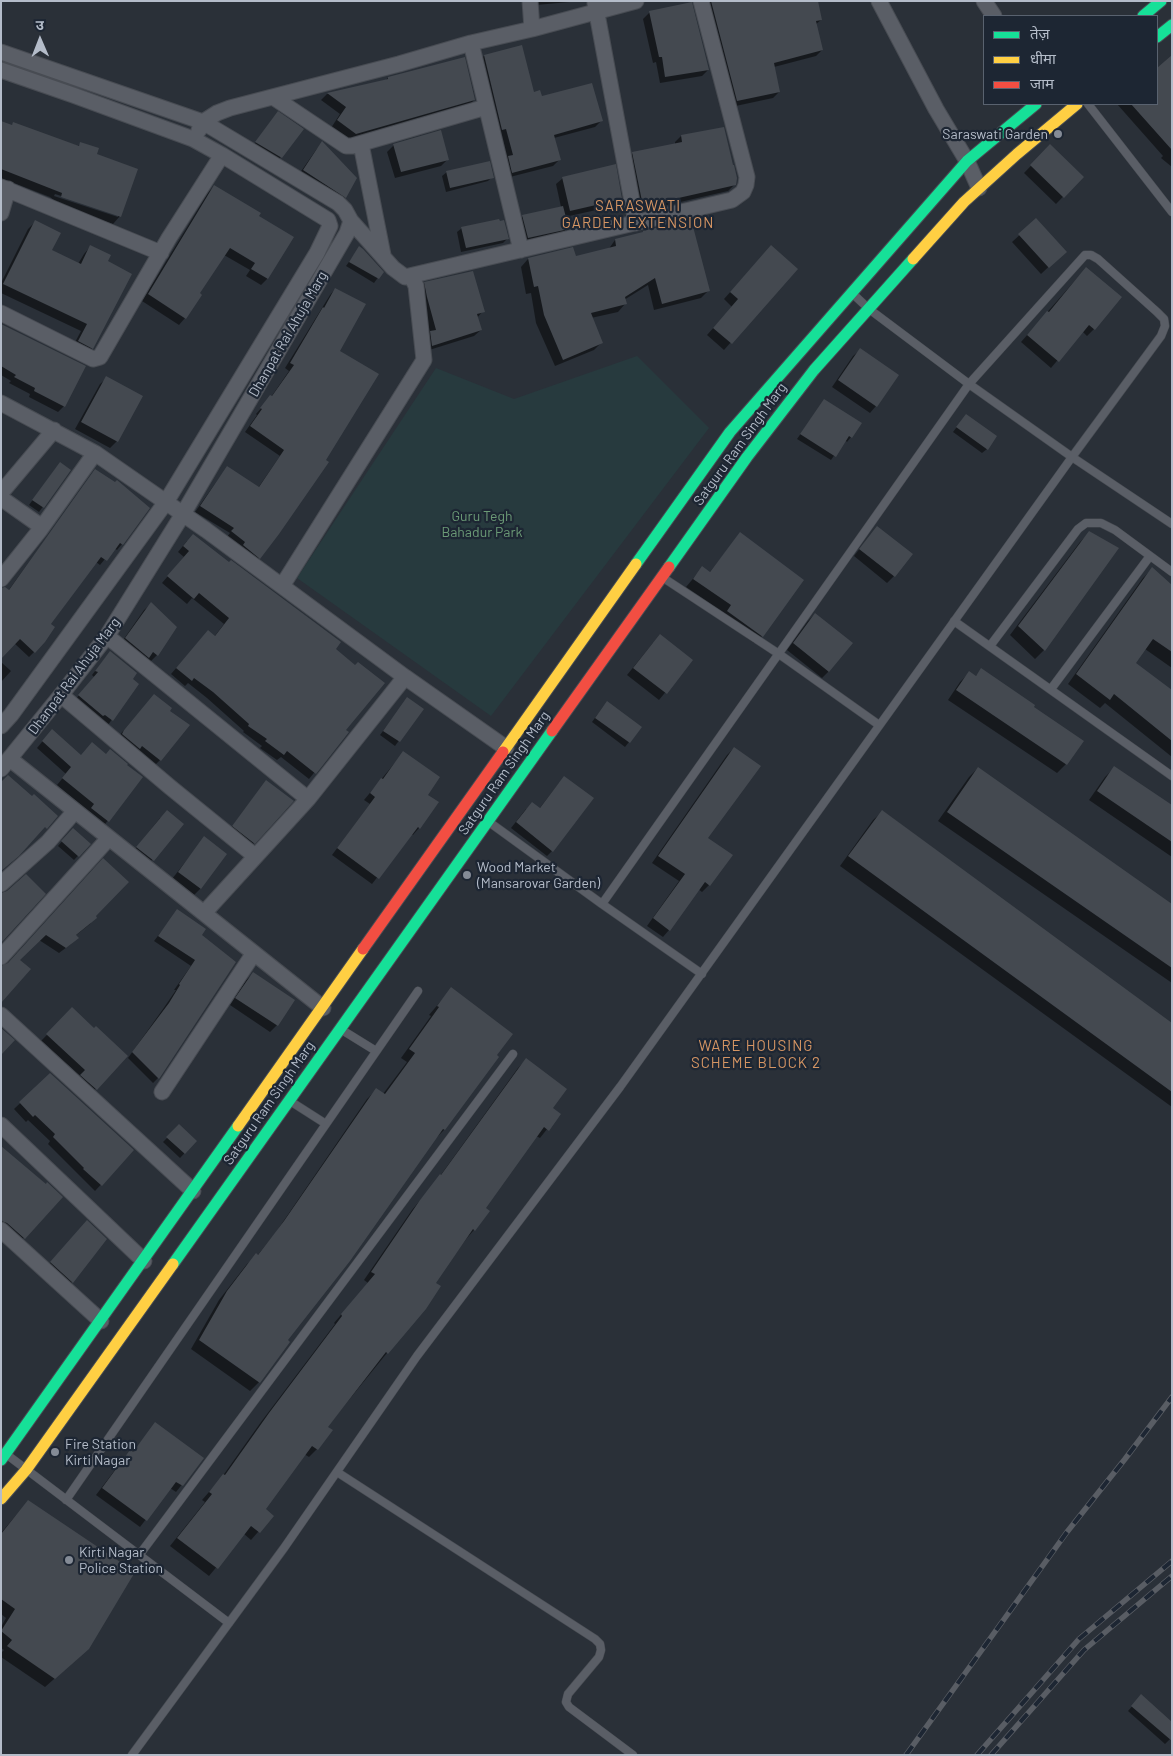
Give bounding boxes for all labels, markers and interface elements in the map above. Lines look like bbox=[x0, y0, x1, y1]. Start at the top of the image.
north arrow bbox=[15, 15, 65, 65]
legend bbox=[983, 15, 1158, 105]
text: उ bbox=[35, 16, 44, 33]
text: तेज़ bbox=[1030, 24, 1050, 42]
text: धीमा bbox=[1030, 49, 1056, 67]
text: जाम bbox=[1030, 74, 1054, 92]
place label: Saraswati Garden bbox=[942, 126, 1048, 142]
marker: Saraswati Garden bbox=[1052, 128, 1064, 140]
district label: SARASWATI GARDEN EXTENSION bbox=[560, 197, 716, 232]
street label: Dhanpat Rai Ahuja Marg bbox=[245, 268, 331, 400]
street label: Satguru Ram Singh Marg bbox=[690, 379, 790, 509]
park label: Guru Tegh Bahadur Park bbox=[441, 508, 523, 540]
street label: Dhanpat Rai Ahuja Marg bbox=[24, 614, 124, 738]
street label: Satguru Ram Singh Marg bbox=[455, 708, 553, 838]
place label: Wood Market (Mansarovar Garden) bbox=[477, 859, 600, 892]
marker: Wood Market (Mansarovar Garden) bbox=[461, 869, 473, 881]
district label: WARE HOUSING SCHEME BLOCK 2 bbox=[689, 1037, 823, 1072]
street label: Satguru Ram Singh Marg bbox=[220, 1038, 318, 1168]
place label: Fire Station Kirti Nagar bbox=[65, 1436, 136, 1468]
marker: Fire Station Kirti Nagar bbox=[49, 1446, 61, 1458]
place label: Kirti Nagar Police Station bbox=[79, 1544, 163, 1576]
marker: Kirti Nagar Police Station bbox=[63, 1554, 75, 1566]

